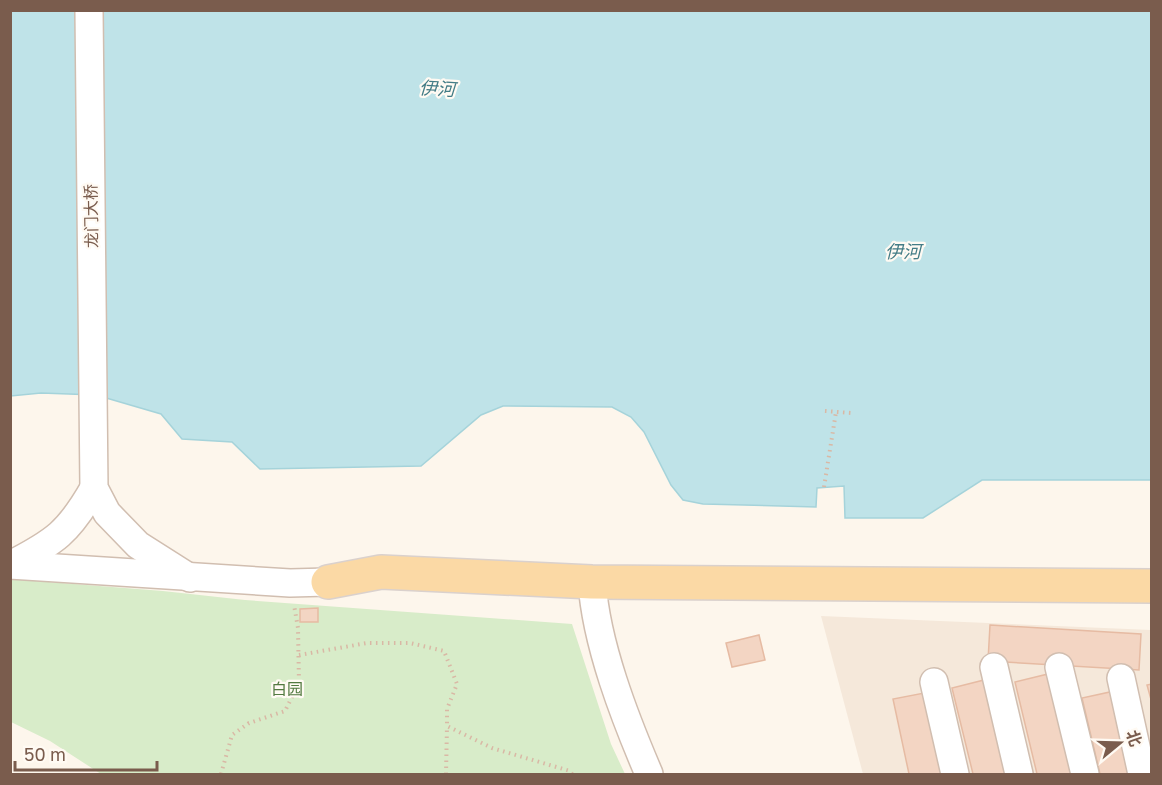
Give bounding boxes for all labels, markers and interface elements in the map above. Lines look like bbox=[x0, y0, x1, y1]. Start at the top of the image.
water label: 伊河 bbox=[419, 76, 459, 100]
street label: 龙门大桥 bbox=[80, 184, 102, 248]
water label: 伊河 bbox=[885, 240, 924, 262]
park label: 白园 bbox=[271, 679, 303, 699]
north arrow bbox=[1090, 713, 1150, 773]
text: 北 bbox=[1122, 727, 1146, 749]
scale bar bbox=[15, 734, 158, 772]
text: 50 m bbox=[24, 743, 66, 765]

